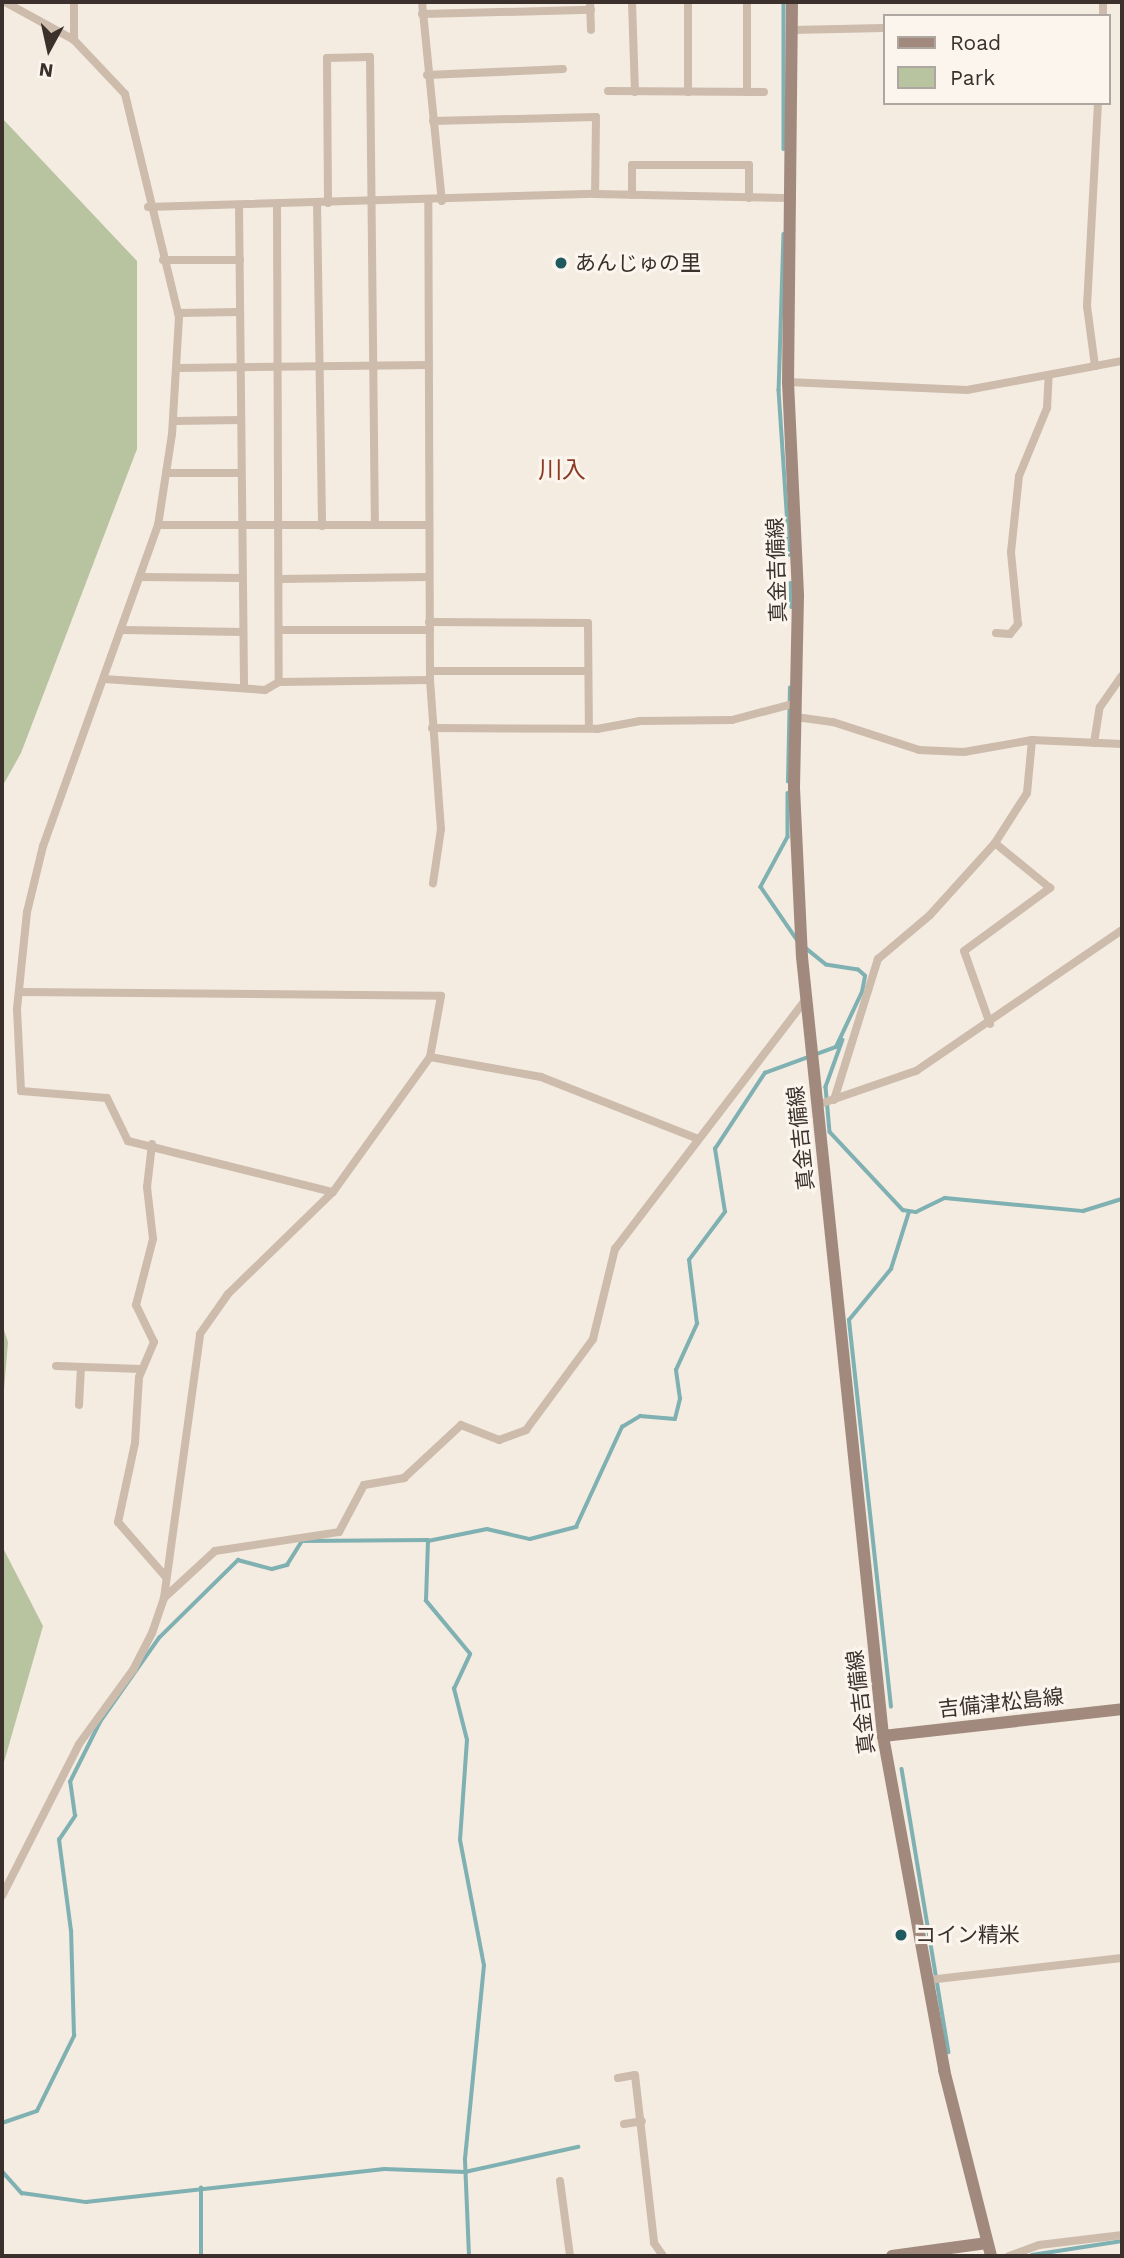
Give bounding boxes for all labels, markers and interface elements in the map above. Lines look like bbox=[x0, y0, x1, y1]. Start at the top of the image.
north arrow bbox=[14, 14, 84, 84]
legend bbox=[883, 14, 1110, 105]
text: Road bbox=[950, 30, 1001, 55]
text: N bbox=[37, 58, 55, 83]
text: Park bbox=[950, 65, 995, 90]
place label: あんじゅの里 bbox=[575, 250, 701, 276]
marker: あんじゅの里 bbox=[553, 255, 569, 271]
district label: 川入 bbox=[538, 457, 586, 485]
street label: 真金吉備線 bbox=[763, 517, 791, 623]
street label: 真金吉備線 bbox=[783, 1084, 819, 1192]
street label: 真金吉備線 bbox=[842, 1648, 880, 1756]
street label: 吉備津松島線 bbox=[937, 1684, 1065, 1722]
place label: コイン精米 bbox=[915, 1922, 1020, 1948]
marker: コイン精米 bbox=[893, 1927, 909, 1943]

